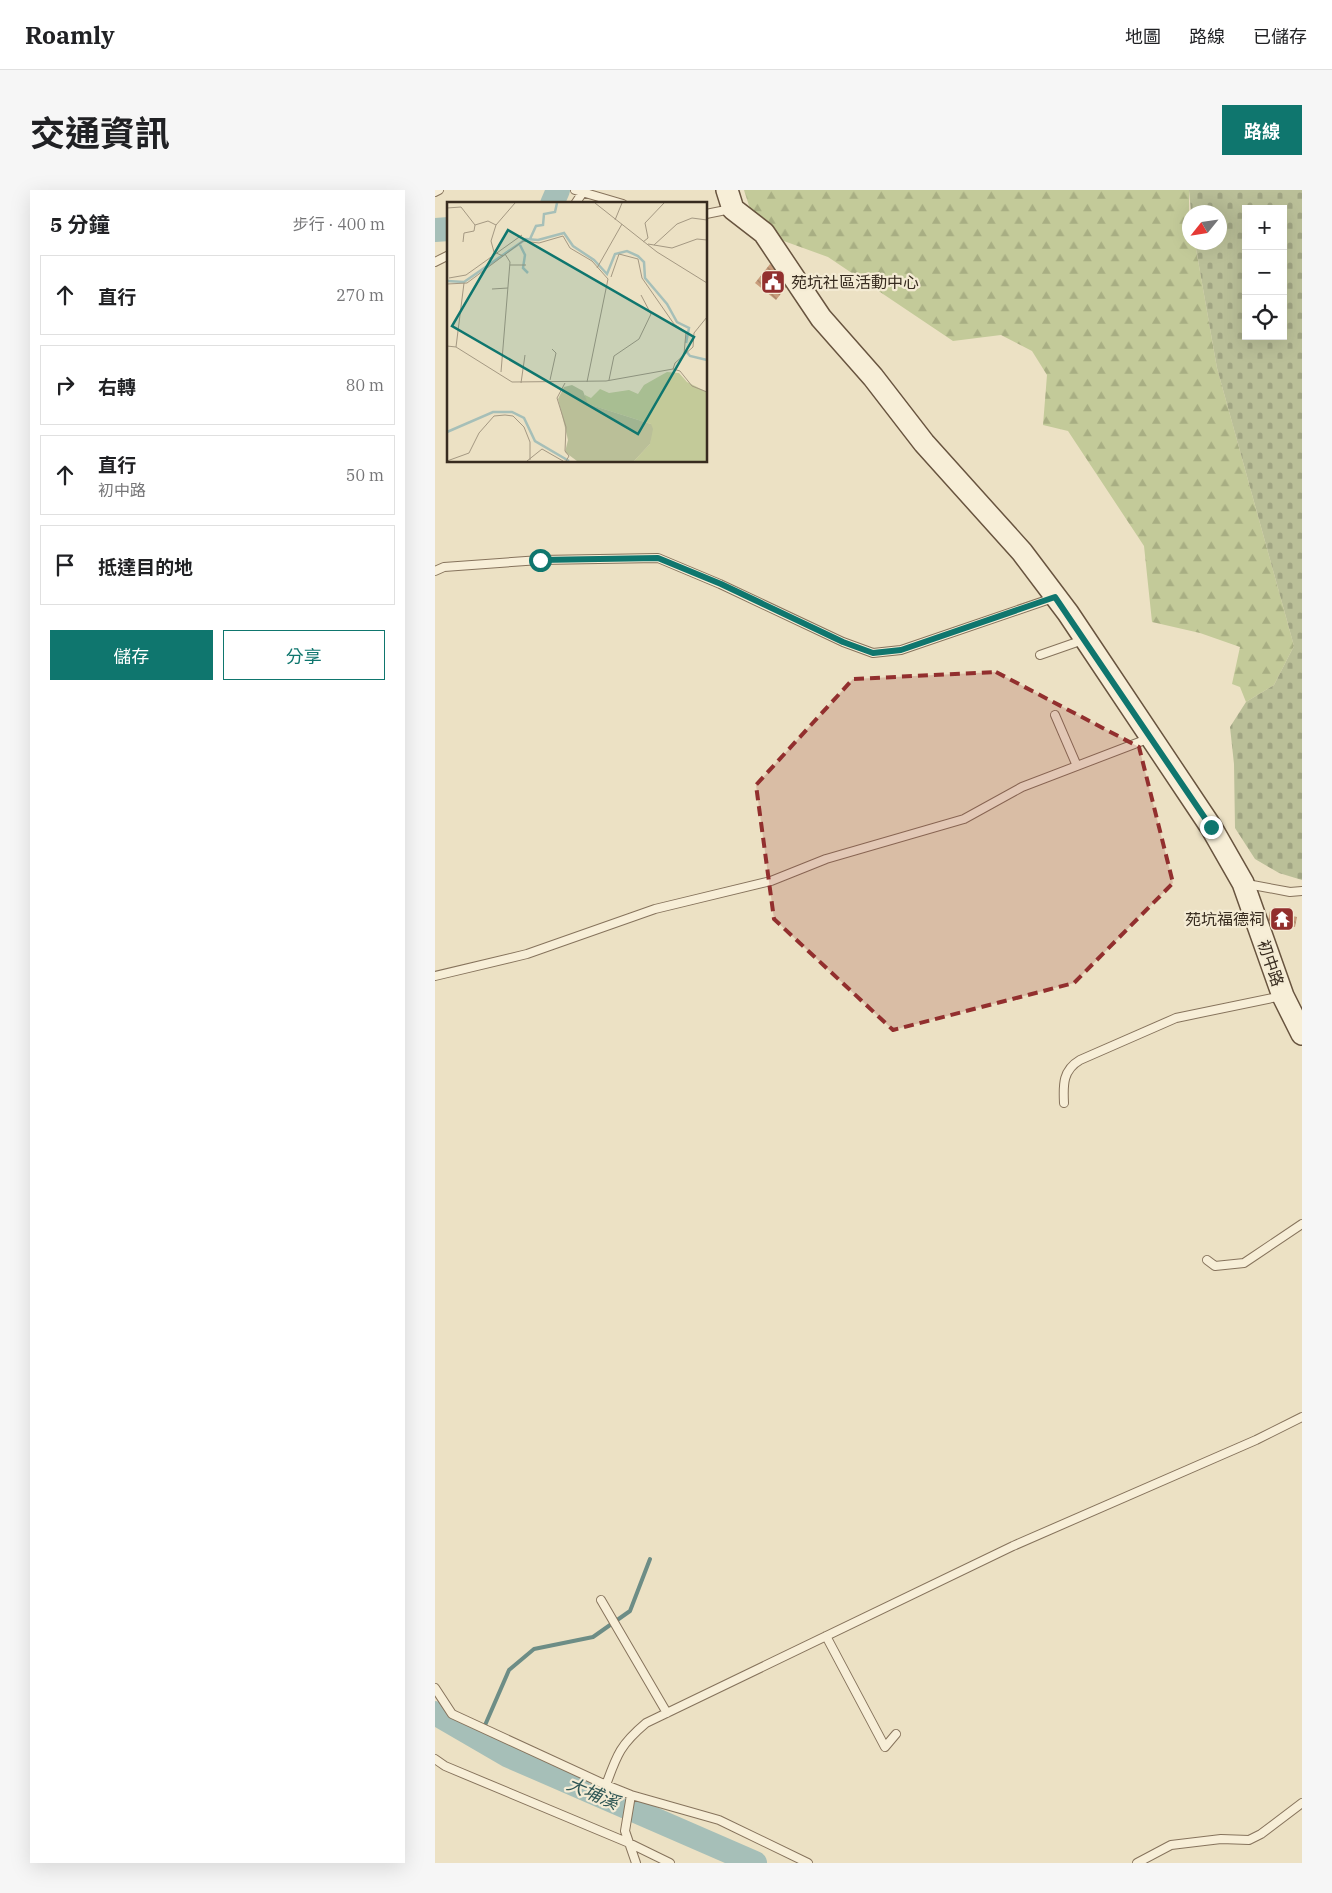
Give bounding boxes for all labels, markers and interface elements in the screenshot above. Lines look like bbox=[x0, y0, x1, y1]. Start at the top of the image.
text: Roamly bbox=[25, 19, 115, 51]
text: 地圖 bbox=[1125, 25, 1161, 48]
text: 路線 bbox=[1189, 25, 1225, 48]
text: 已儲存 bbox=[1253, 25, 1307, 48]
button: 路線 bbox=[1222, 105, 1302, 155]
text: 交通資訊 bbox=[30, 110, 170, 156]
inset map bbox=[447, 202, 707, 462]
north arrow bbox=[1182, 205, 1227, 250]
map controls bbox=[1242, 205, 1287, 340]
button: + bbox=[1242, 205, 1287, 250]
text: 5 分鐘 bbox=[50, 210, 109, 238]
text: 步行 · 400 m bbox=[293, 214, 385, 234]
button: − bbox=[1242, 250, 1287, 295]
public building icon: 苑坑社區活動中心 bbox=[760, 269, 786, 295]
place label: 苑坑社區活動中心 bbox=[791, 272, 919, 292]
icon: ahead bbox=[51, 281, 79, 309]
text: 直行 bbox=[98, 285, 136, 309]
text: 270 m bbox=[336, 285, 384, 305]
button: locate bbox=[1242, 295, 1287, 340]
icon: right bbox=[51, 371, 79, 399]
text: 右轉 bbox=[98, 375, 136, 399]
text: 80 m bbox=[346, 375, 384, 395]
text: 直行 bbox=[98, 453, 136, 477]
icon: ahead bbox=[51, 461, 79, 489]
text: 50 m bbox=[346, 465, 384, 485]
text: 初中路 bbox=[98, 480, 146, 500]
route start bbox=[529, 549, 552, 572]
icon: arrive bbox=[51, 551, 79, 579]
text: 抵達目的地 bbox=[98, 555, 193, 579]
button: 儲存 bbox=[50, 630, 213, 680]
button: 分享 bbox=[223, 630, 385, 680]
route end bbox=[1200, 816, 1223, 839]
temple icon: 苑坑福德祠 bbox=[1269, 906, 1295, 932]
place label: 苑坑福德祠 bbox=[1185, 909, 1265, 929]
street label: 初中路 bbox=[1254, 937, 1288, 989]
water label: 大埔溪 bbox=[564, 1772, 625, 1815]

